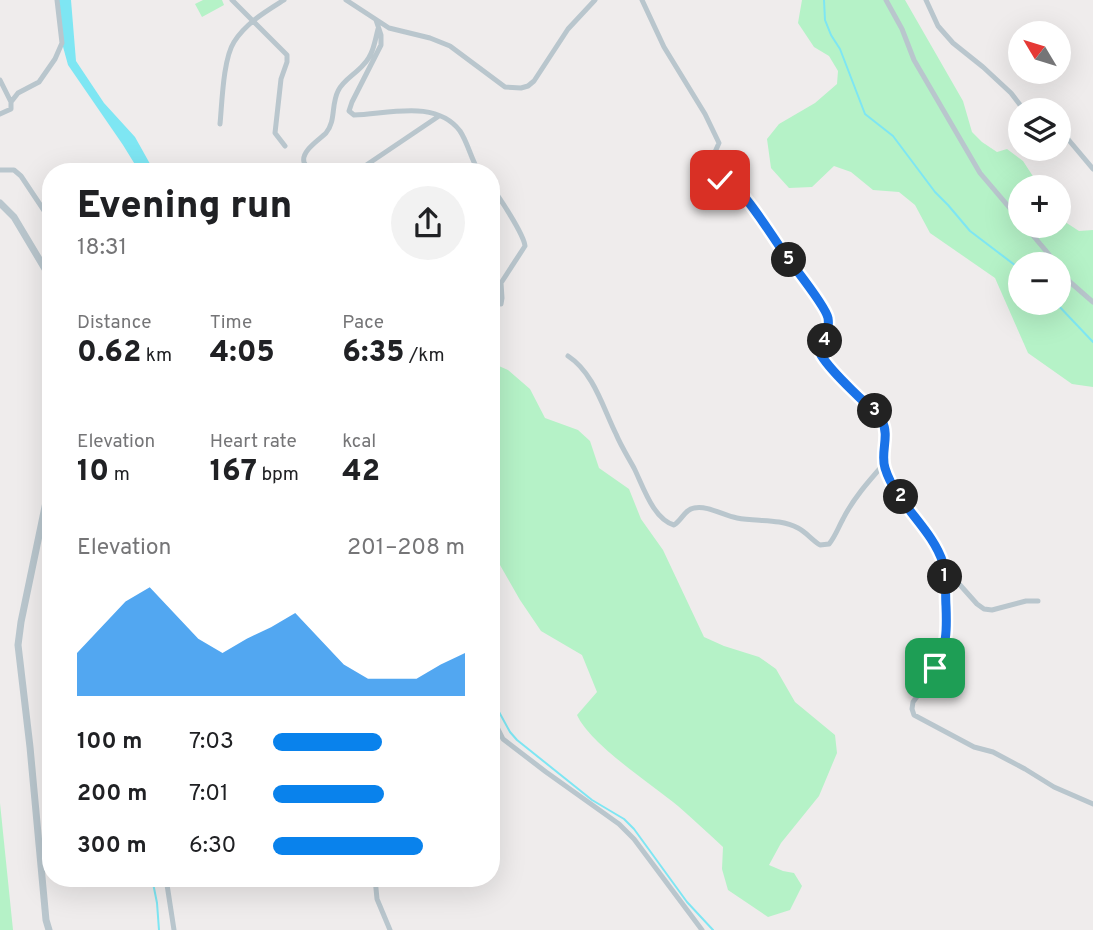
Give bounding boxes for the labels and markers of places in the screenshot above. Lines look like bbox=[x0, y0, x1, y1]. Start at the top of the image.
pin bbox=[690, 150, 750, 210]
pin: 5 bbox=[772, 243, 806, 278]
pin: 4 bbox=[808, 324, 842, 358]
pin: 3 bbox=[858, 394, 892, 428]
pin: 2 bbox=[884, 480, 918, 514]
pin: 1 bbox=[928, 560, 962, 594]
pin bbox=[905, 638, 965, 698]

